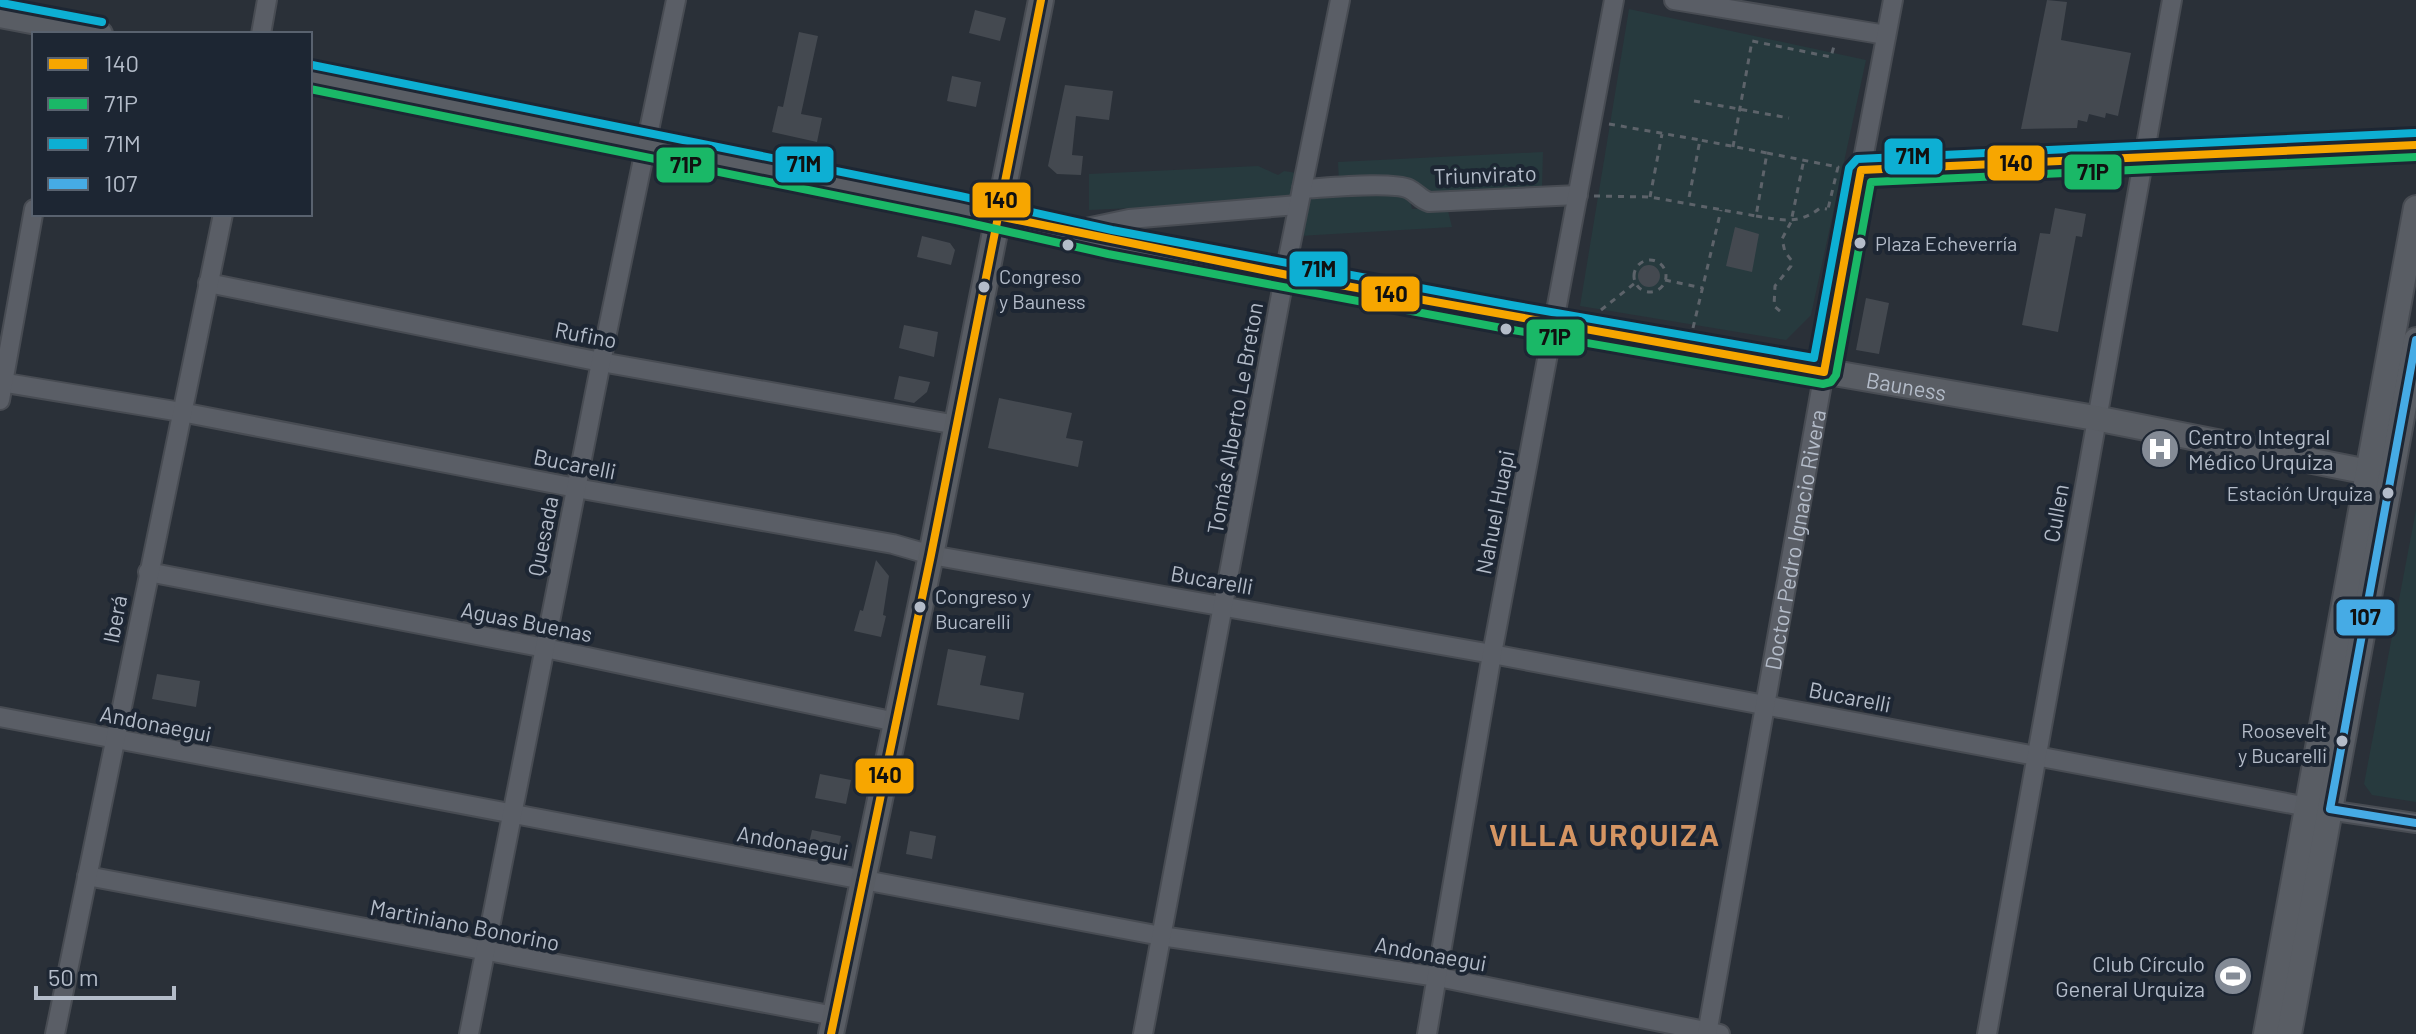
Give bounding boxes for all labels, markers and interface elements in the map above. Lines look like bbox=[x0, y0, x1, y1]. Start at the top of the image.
legend bbox=[32, 32, 312, 216]
text: 140 bbox=[104, 48, 139, 77]
text: 71P bbox=[104, 88, 138, 117]
text: 71M bbox=[104, 128, 141, 157]
line badge: 71M bbox=[1883, 137, 1944, 176]
text: 71M bbox=[1896, 142, 1930, 168]
line badge: 140 bbox=[1986, 144, 2046, 182]
line badge: 71M bbox=[774, 145, 835, 184]
line badge: 71P bbox=[655, 146, 716, 184]
text: 140 bbox=[1999, 149, 2033, 175]
text: 71M bbox=[787, 150, 821, 176]
text: 71P bbox=[670, 151, 702, 177]
line badge: 71P bbox=[2063, 153, 2123, 191]
text: 71P bbox=[2077, 158, 2109, 184]
street label: Triunvirato bbox=[1433, 159, 1537, 189]
text: 107 bbox=[104, 168, 137, 197]
line badge: 140 bbox=[971, 181, 1032, 219]
text: 140 bbox=[984, 186, 1018, 212]
place label: Plaza Echeverría bbox=[1875, 231, 2017, 255]
marker: Plaza Echeverría bbox=[1852, 235, 1868, 251]
unlabelled marker bbox=[1060, 237, 1076, 253]
line badge: 71M bbox=[1288, 250, 1349, 288]
text: 71M bbox=[1302, 255, 1336, 281]
place label: Congreso y Bauness bbox=[999, 264, 1086, 313]
line badge: 140 bbox=[1360, 275, 1421, 313]
marker: Congreso y Bauness bbox=[976, 279, 992, 295]
text: 140 bbox=[1374, 280, 1408, 306]
street label: Tomás Alberto Le Breton bbox=[1201, 300, 1267, 536]
street label: Rufino bbox=[553, 315, 619, 353]
line badge: 71P bbox=[1525, 318, 1586, 357]
unlabelled marker bbox=[1498, 321, 1514, 337]
text: 71P bbox=[1539, 323, 1571, 349]
street label: Bauness bbox=[1864, 366, 1948, 405]
street label: Doctor Pedro Ignacio Rivera bbox=[1759, 407, 1830, 672]
place label: Centro Integral Médico Urquiza bbox=[2188, 423, 2333, 474]
hospital icon: Centro Integral Médico Urquiza bbox=[2139, 428, 2181, 470]
street label: Bucarelli bbox=[532, 442, 618, 484]
street label: Nahuel Huapi bbox=[1469, 448, 1519, 576]
place label: Estación Urquiza bbox=[2227, 481, 2373, 505]
street label: Cullen bbox=[2037, 482, 2073, 544]
marker: Estación Urquiza bbox=[2380, 485, 2396, 501]
street label: Quesada bbox=[522, 494, 562, 578]
street label: Bucarelli bbox=[1169, 559, 1255, 599]
place label: Congreso y Bucarelli bbox=[935, 584, 1031, 633]
street label: Iberá bbox=[97, 593, 131, 645]
street label: Aguas Buenas bbox=[459, 596, 595, 646]
line badge: 107 bbox=[2335, 598, 2396, 637]
marker: Congreso y Bucarelli bbox=[912, 599, 928, 615]
text: 107 bbox=[2349, 603, 2381, 629]
street label: Bucarelli bbox=[1807, 675, 1893, 717]
street label: Andonaegui bbox=[98, 699, 214, 747]
place label: Roosevelt y Bucarelli bbox=[2238, 718, 2327, 767]
marker: Roosevelt y Bucarelli bbox=[2334, 733, 2350, 749]
line badge: 140 bbox=[854, 757, 915, 795]
text: 140 bbox=[868, 761, 902, 787]
district label: VILLA URQUIZA bbox=[1489, 816, 1721, 852]
street label: Andonaegui bbox=[735, 819, 851, 865]
street label: Martiniano Bonorino bbox=[368, 893, 562, 955]
street label: Andonaegui bbox=[1373, 930, 1489, 976]
scale bar bbox=[36, 950, 174, 1000]
place label: Club Círculo General Urquiza bbox=[2055, 950, 2205, 1001]
sports icon: Club Círculo General Urquiza bbox=[2212, 955, 2254, 997]
text: 50 m bbox=[48, 962, 99, 991]

